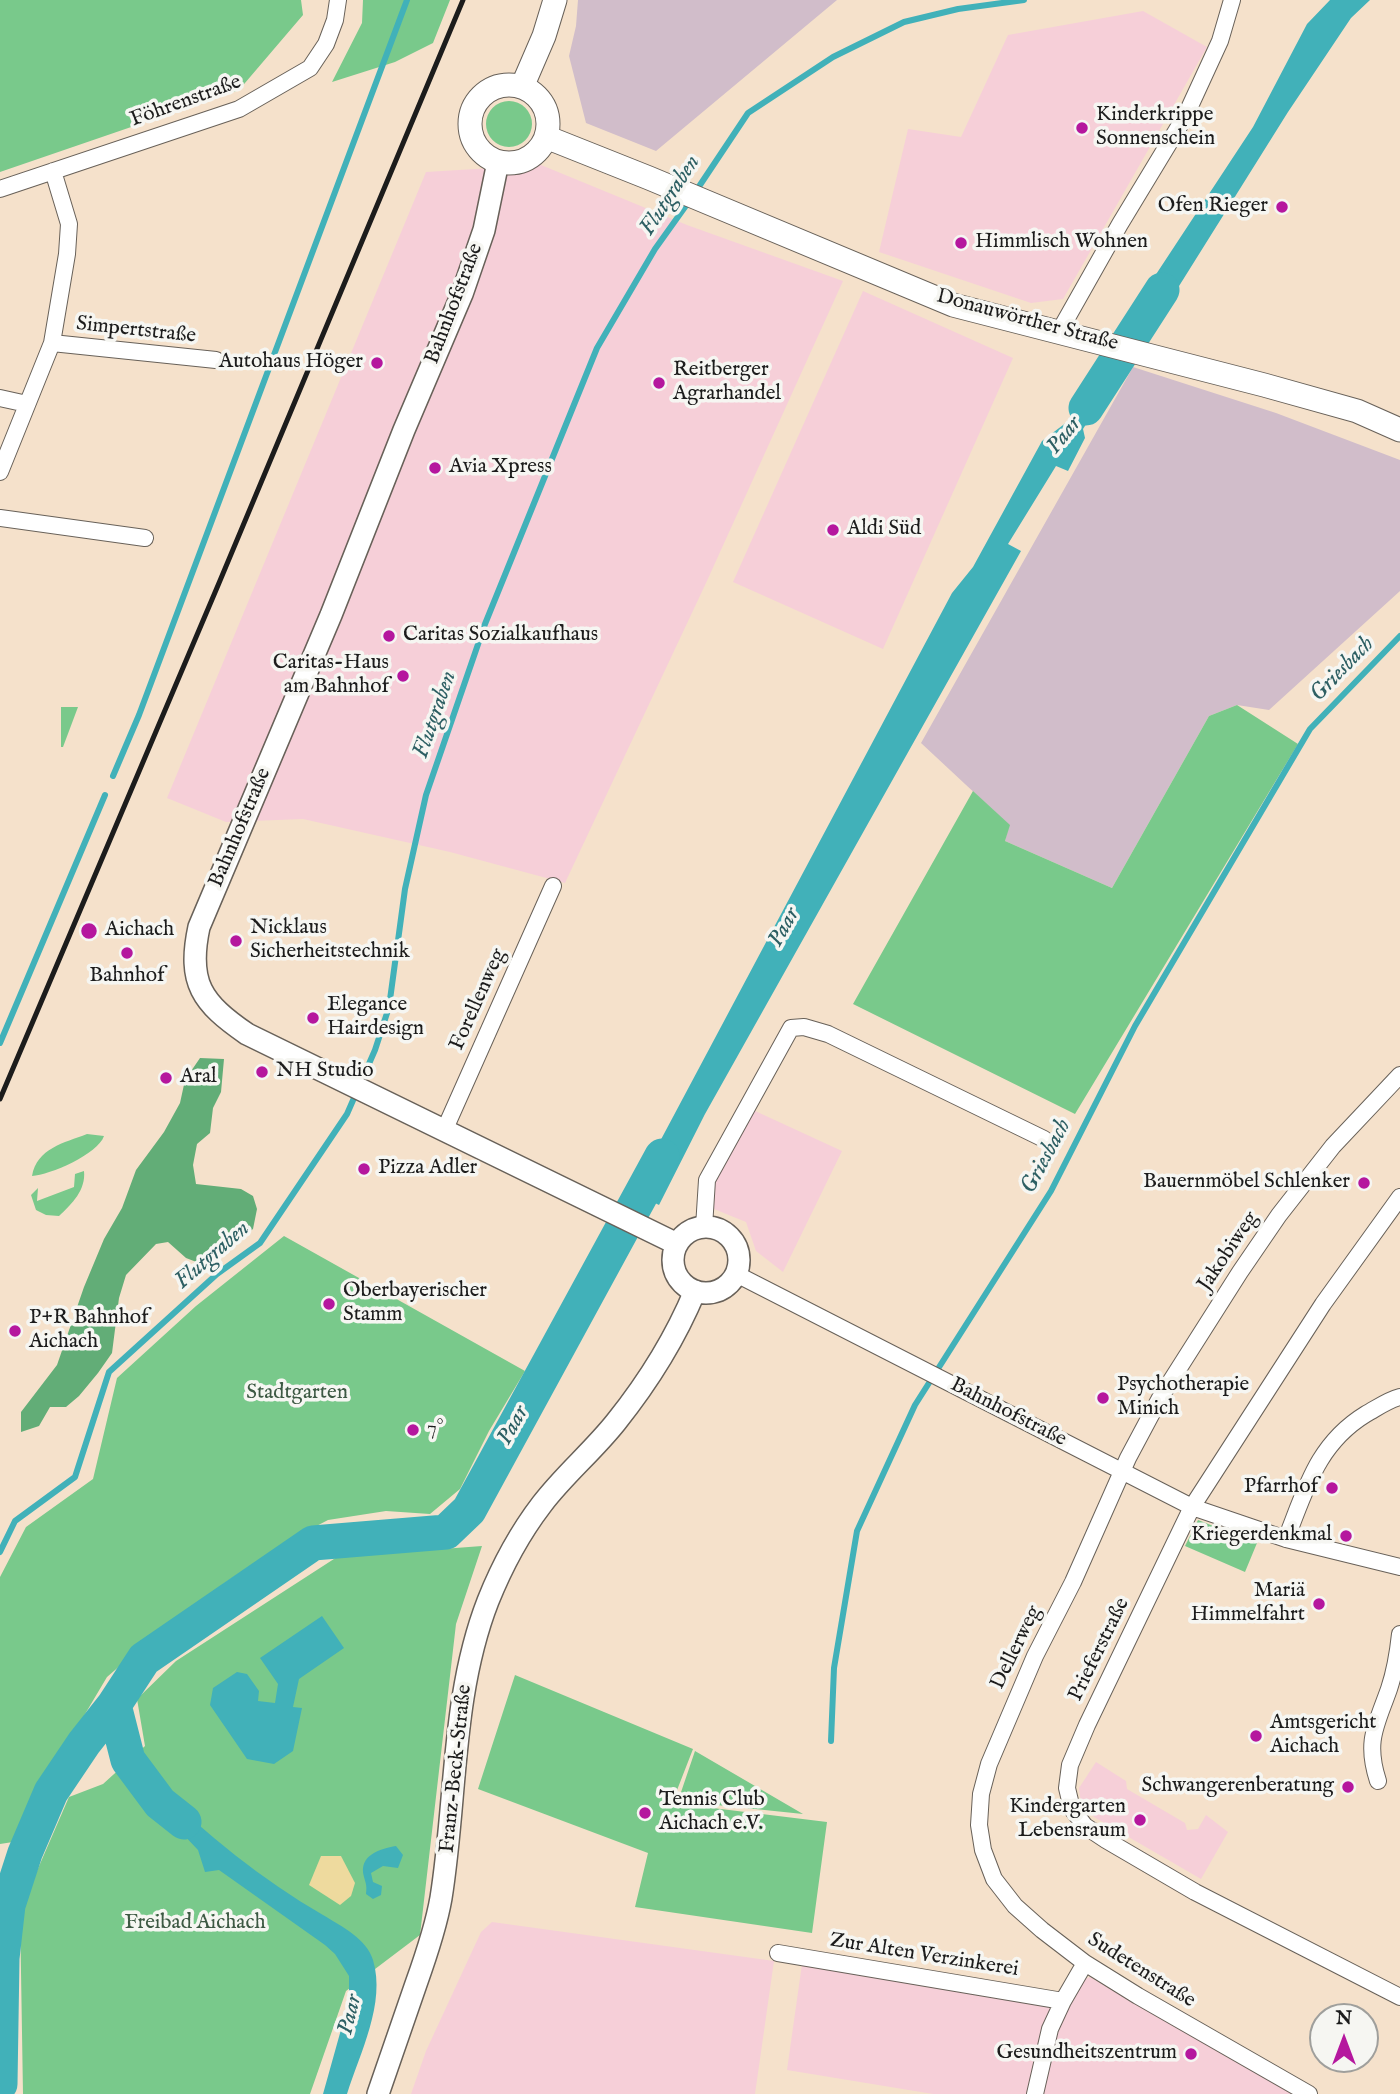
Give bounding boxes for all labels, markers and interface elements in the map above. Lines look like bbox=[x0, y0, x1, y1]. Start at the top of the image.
street label: Föhrenstraße bbox=[127, 70, 245, 134]
place label: Kinderkrippe Sonnenschein bbox=[1096, 103, 1215, 153]
marker: Kinderkrippe Sonnenschein bbox=[1074, 120, 1090, 136]
water label: Flutgraben bbox=[635, 151, 707, 241]
place label: Ofen Rieger bbox=[1158, 194, 1268, 220]
marker: Ofen Rieger bbox=[1274, 199, 1290, 215]
place label: Himmlisch Wohnen bbox=[975, 230, 1148, 256]
marker: Himmlisch Wohnen bbox=[953, 235, 969, 251]
street label: Bahnhofstraße bbox=[420, 240, 490, 368]
street label: Donauwörther Straße bbox=[933, 285, 1121, 357]
street label: Simpertstraße bbox=[75, 312, 197, 350]
place label: Autohaus Höger bbox=[219, 350, 363, 376]
marker: Autohaus Höger bbox=[369, 355, 385, 371]
place label: Reitberger Agrarhandel bbox=[673, 358, 781, 408]
marker: Reitberger Agrarhandel bbox=[651, 375, 667, 391]
water label: Paar bbox=[1041, 412, 1089, 460]
place label: Avia Xpress bbox=[449, 455, 552, 481]
marker: Avia Xpress bbox=[427, 460, 443, 476]
place label: Aldi Süd bbox=[847, 517, 921, 543]
marker: Aldi Süd bbox=[825, 522, 841, 538]
place label: Caritas Sozialkaufhaus bbox=[403, 623, 598, 649]
marker: Caritas Sozialkaufhaus bbox=[381, 628, 397, 644]
water label: Griesbach bbox=[1305, 632, 1381, 708]
place label: Caritas-Haus am Bahnhof bbox=[273, 651, 389, 701]
marker: Caritas-Haus am Bahnhof bbox=[395, 668, 411, 684]
water label: Flutgraben bbox=[408, 668, 464, 762]
street label: Bahnhofstraße bbox=[205, 765, 277, 891]
water label: Paar bbox=[763, 904, 807, 952]
place label: Nicklaus Sicherheitstechnik bbox=[250, 916, 410, 966]
place label: Aichach bbox=[105, 918, 174, 944]
marker: Aichach bbox=[79, 921, 99, 941]
marker: Nicklaus Sicherheitstechnik bbox=[228, 933, 244, 949]
marker: Bahnhof bbox=[119, 945, 135, 961]
street label: Forellenweg bbox=[445, 945, 513, 1055]
place label: Bahnhof bbox=[89, 964, 165, 990]
place label: Elegance Hairdesign bbox=[327, 993, 424, 1043]
marker: Elegance Hairdesign bbox=[305, 1010, 321, 1026]
place label: NH Studio bbox=[276, 1059, 374, 1085]
marker: NH Studio bbox=[254, 1064, 270, 1080]
place label: Aral bbox=[180, 1065, 217, 1091]
marker: Aral bbox=[158, 1070, 174, 1086]
water label: Griesbach bbox=[1016, 1115, 1078, 1199]
place label: Pizza Adler bbox=[378, 1156, 477, 1182]
marker: Pizza Adler bbox=[356, 1161, 372, 1177]
place label: Bauernmöbel Schlenker bbox=[1143, 1170, 1350, 1196]
marker: Bauernmöbel Schlenker bbox=[1356, 1175, 1372, 1191]
street label: Jakobiweg bbox=[1193, 1207, 1265, 1297]
water label: Flutgraben bbox=[170, 1216, 256, 1296]
place label: Oberbayerischer Stamm bbox=[343, 1279, 487, 1329]
marker: Oberbayerischer Stamm bbox=[321, 1296, 337, 1312]
place label: P+R Bahnhof Aichach bbox=[29, 1306, 149, 1356]
marker: P+R Bahnhof Aichach bbox=[7, 1323, 23, 1339]
street label: Bahnhofstraße bbox=[946, 1373, 1070, 1453]
place label: Psychotherapie Minich bbox=[1117, 1373, 1249, 1423]
park label: Stadtgarten bbox=[246, 1381, 348, 1407]
marker: Psychotherapie Minich bbox=[1095, 1390, 1111, 1406]
water label: Paar bbox=[492, 1402, 536, 1450]
place label: 7° bbox=[427, 1417, 443, 1443]
marker: 7° bbox=[405, 1422, 421, 1438]
place label: Pfarrhof bbox=[1244, 1475, 1318, 1501]
marker: Pfarrhof bbox=[1324, 1480, 1340, 1496]
place label: Kriegerdenkmal bbox=[1191, 1523, 1332, 1549]
marker: Kriegerdenkmal bbox=[1338, 1528, 1354, 1544]
place label: Mariä Himmelfahrt bbox=[1191, 1579, 1305, 1629]
street label: Prieferstraße bbox=[1064, 1594, 1136, 1706]
marker: Mariä Himmelfahrt bbox=[1311, 1596, 1327, 1612]
street label: Dellerweg bbox=[986, 1602, 1048, 1694]
street label: Franz-Beck-Straße bbox=[436, 1684, 478, 1854]
place label: Amtsgericht Aichach bbox=[1270, 1711, 1377, 1761]
marker: Amtsgericht Aichach bbox=[1248, 1728, 1264, 1744]
place label: Schwangerenberatung bbox=[1141, 1774, 1334, 1800]
marker: Schwangerenberatung bbox=[1340, 1779, 1356, 1795]
place label: Tennis Club Aichach e.V. bbox=[659, 1788, 765, 1838]
place label: Kindergarten Lebensraum bbox=[1009, 1795, 1126, 1845]
marker: Tennis Club Aichach e.V. bbox=[637, 1805, 653, 1821]
marker: Kindergarten Lebensraum bbox=[1132, 1812, 1148, 1828]
park label: Freibad Aichach bbox=[124, 1911, 266, 1937]
street label: Sudetenstraße bbox=[1082, 1928, 1200, 2014]
street label: Zur Alten Verzinkerei bbox=[828, 1929, 1020, 1983]
water label: Paar bbox=[333, 1992, 369, 2038]
north arrow bbox=[1309, 2003, 1379, 2073]
text: N bbox=[1336, 2007, 1352, 2031]
place label: Gesundheitszentrum bbox=[997, 2041, 1177, 2067]
marker: Gesundheitszentrum bbox=[1183, 2046, 1199, 2062]

